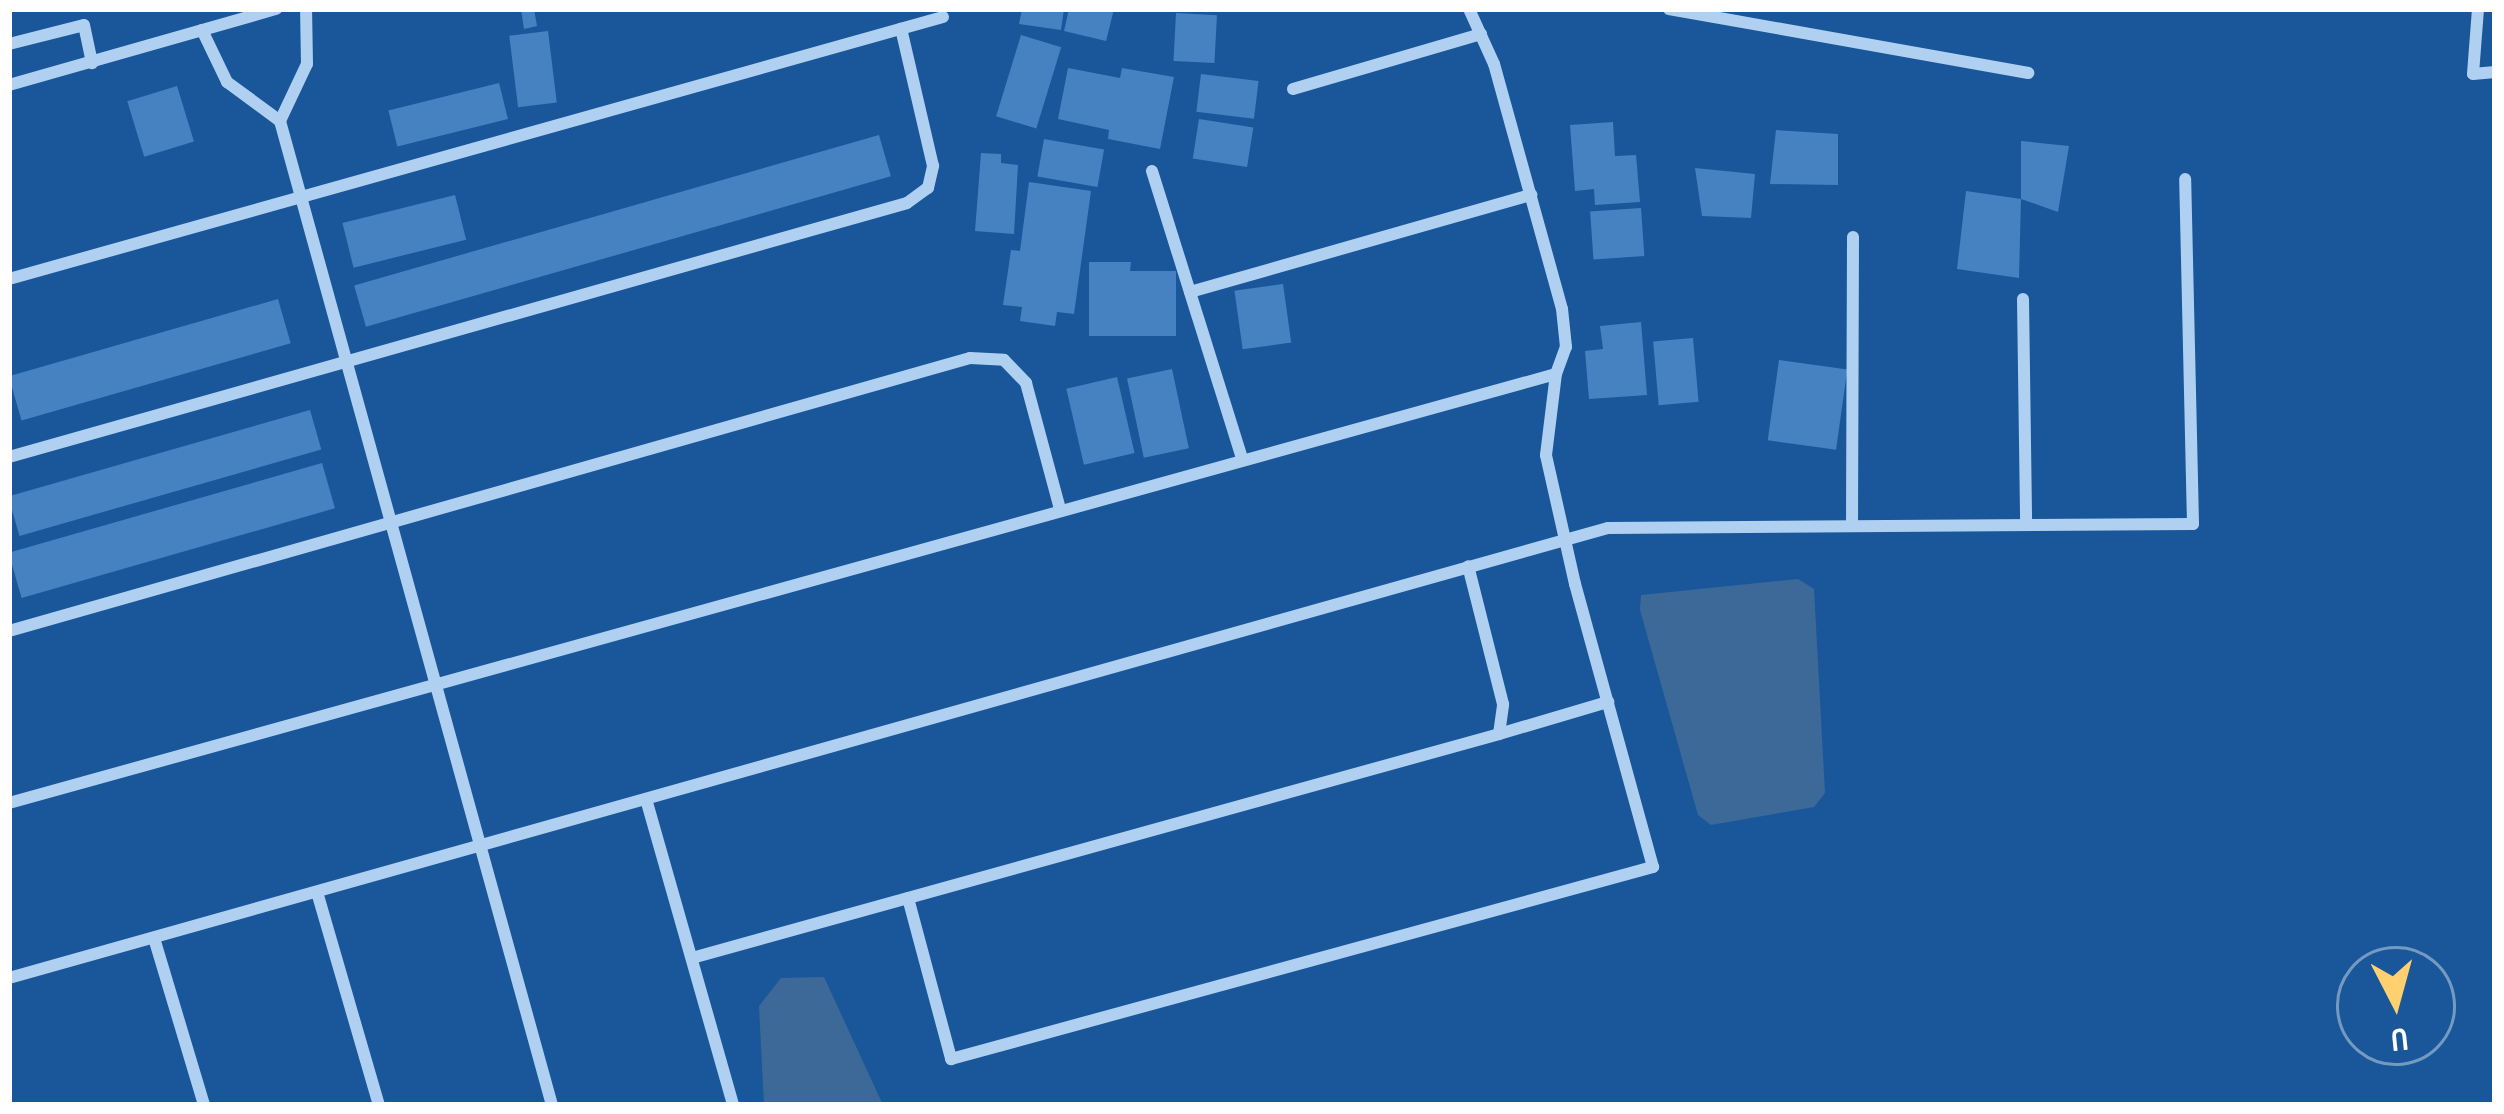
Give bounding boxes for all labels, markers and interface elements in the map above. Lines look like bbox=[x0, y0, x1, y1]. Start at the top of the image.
north arrow bbox=[2336, 946, 2456, 1066]
text: U bbox=[2389, 1018, 2410, 1060]

